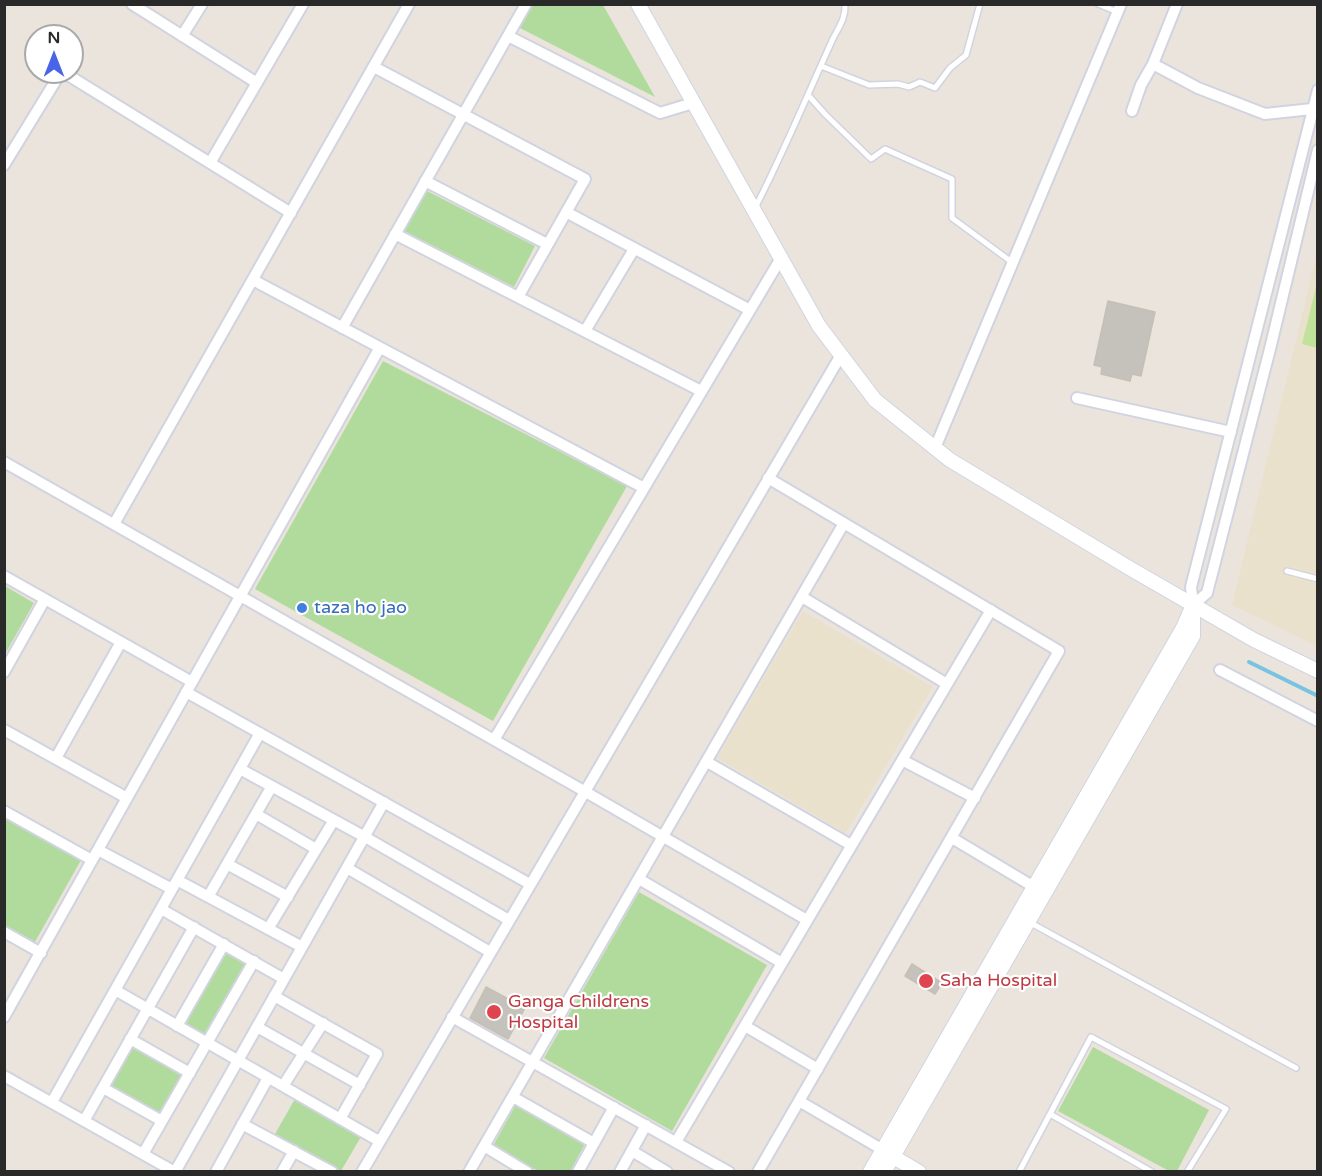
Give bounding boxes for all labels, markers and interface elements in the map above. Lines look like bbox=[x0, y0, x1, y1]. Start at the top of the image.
north arrow bbox=[24, 24, 84, 84]
text: N bbox=[48, 28, 60, 48]
place label: taza ho jao bbox=[314, 597, 407, 619]
marker: taza ho jao bbox=[295, 601, 309, 615]
place label: Saha Hospital bbox=[940, 970, 1057, 992]
marker: Saha Hospital bbox=[917, 972, 935, 990]
place label: Ganga Childrens Hospital bbox=[508, 991, 649, 1034]
marker: Ganga Childrens Hospital bbox=[485, 1003, 503, 1021]

